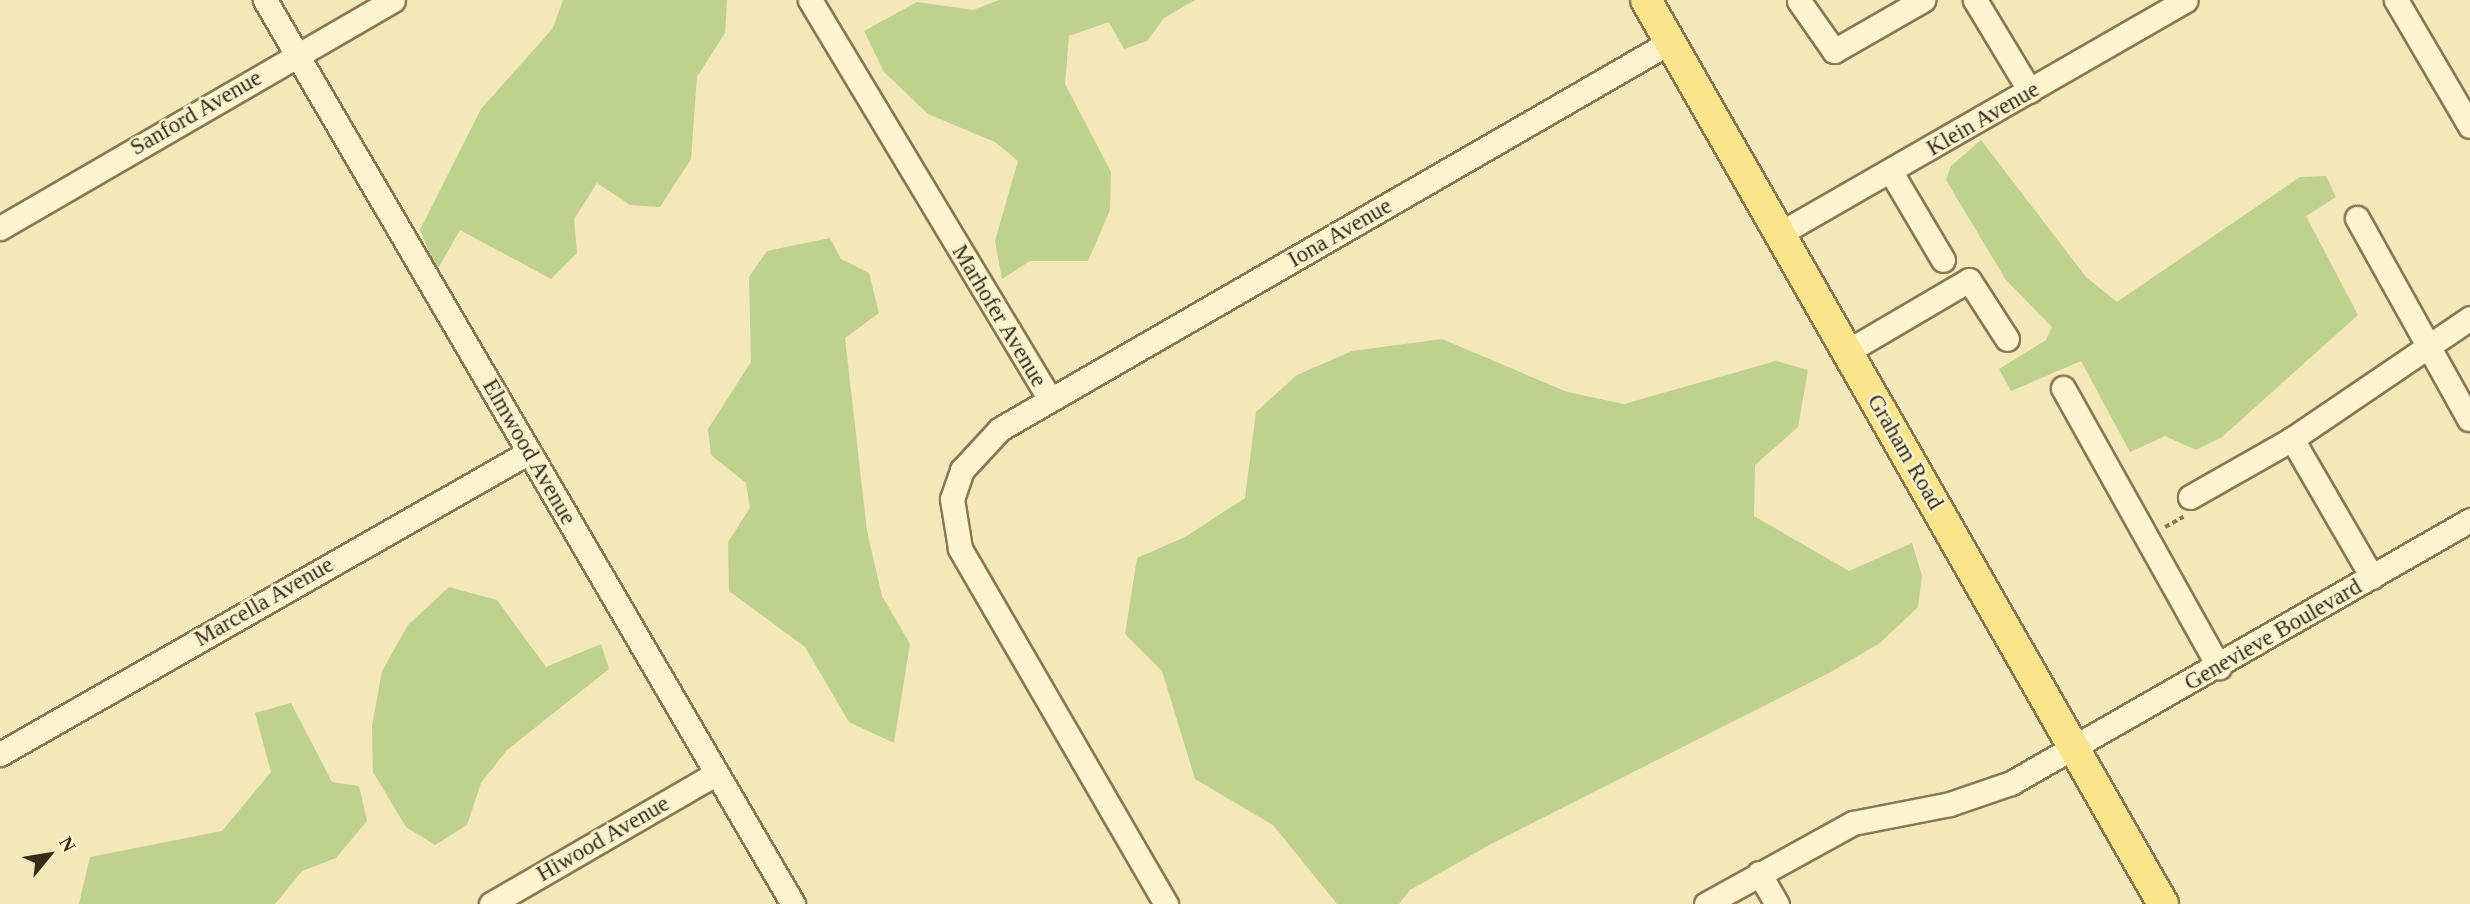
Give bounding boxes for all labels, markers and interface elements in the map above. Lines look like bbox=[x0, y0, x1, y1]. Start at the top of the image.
street label: Sanford Avenue bbox=[125, 64, 267, 162]
street label: Klein Avenue bbox=[1921, 75, 2045, 163]
street label: Iona Avenue bbox=[1283, 192, 1397, 274]
street label: Marhofer Avenue bbox=[945, 239, 1053, 393]
street label: Elmwood Avenue bbox=[476, 374, 582, 530]
street label: Graham Road bbox=[1861, 390, 1949, 514]
street label: Marcella Avenue bbox=[189, 551, 339, 653]
street label: Genevieve Boulevard bbox=[2180, 573, 2366, 697]
street label: Hiwood Avenue bbox=[531, 790, 675, 888]
north arrow bbox=[14, 820, 84, 890]
text: N bbox=[55, 833, 80, 855]

